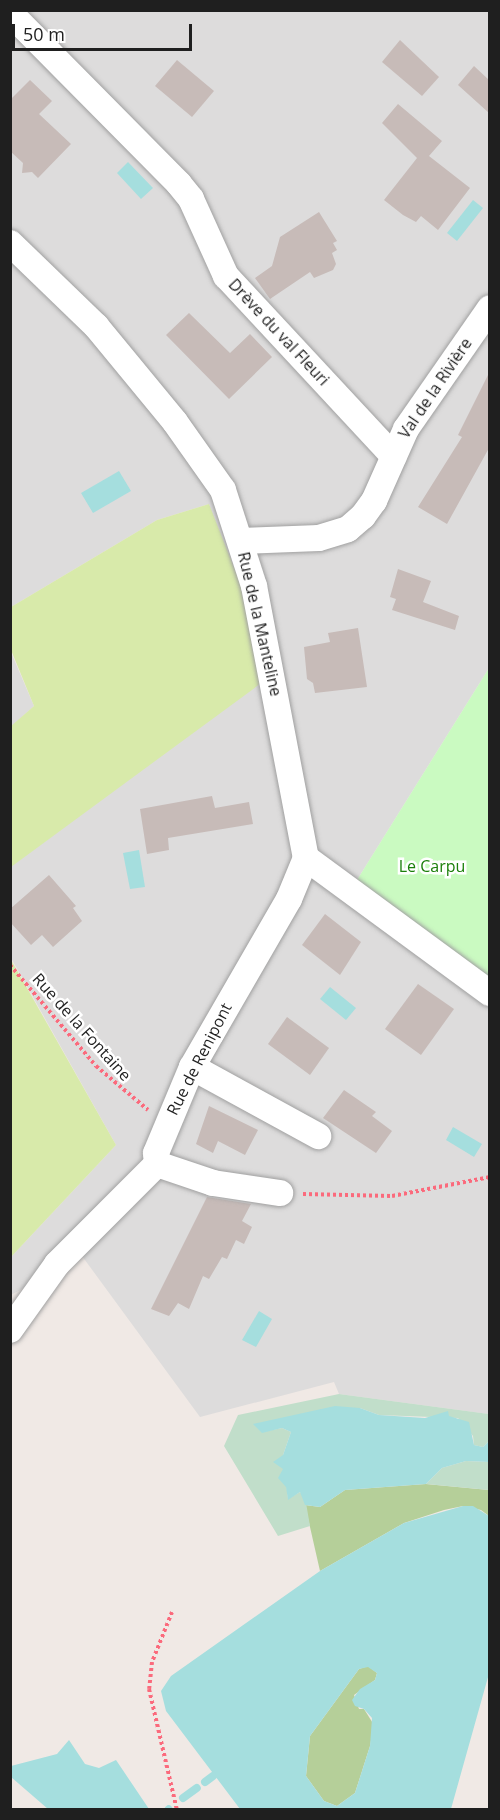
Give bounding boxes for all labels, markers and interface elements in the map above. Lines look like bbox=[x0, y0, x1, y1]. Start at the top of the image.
scale bar bbox=[15, 12, 195, 50]
text: 50 m bbox=[23, 22, 65, 46]
street label: Drève du val Fleuri bbox=[225, 275, 333, 389]
street label: Val de la Rivière bbox=[394, 334, 476, 442]
street label: Rue de la Manteline bbox=[234, 550, 286, 698]
park label: Le Carpu bbox=[399, 856, 465, 876]
street label: Rue de la Fontaine bbox=[29, 969, 135, 1085]
street label: Rue de Renipont bbox=[162, 1000, 236, 1118]

